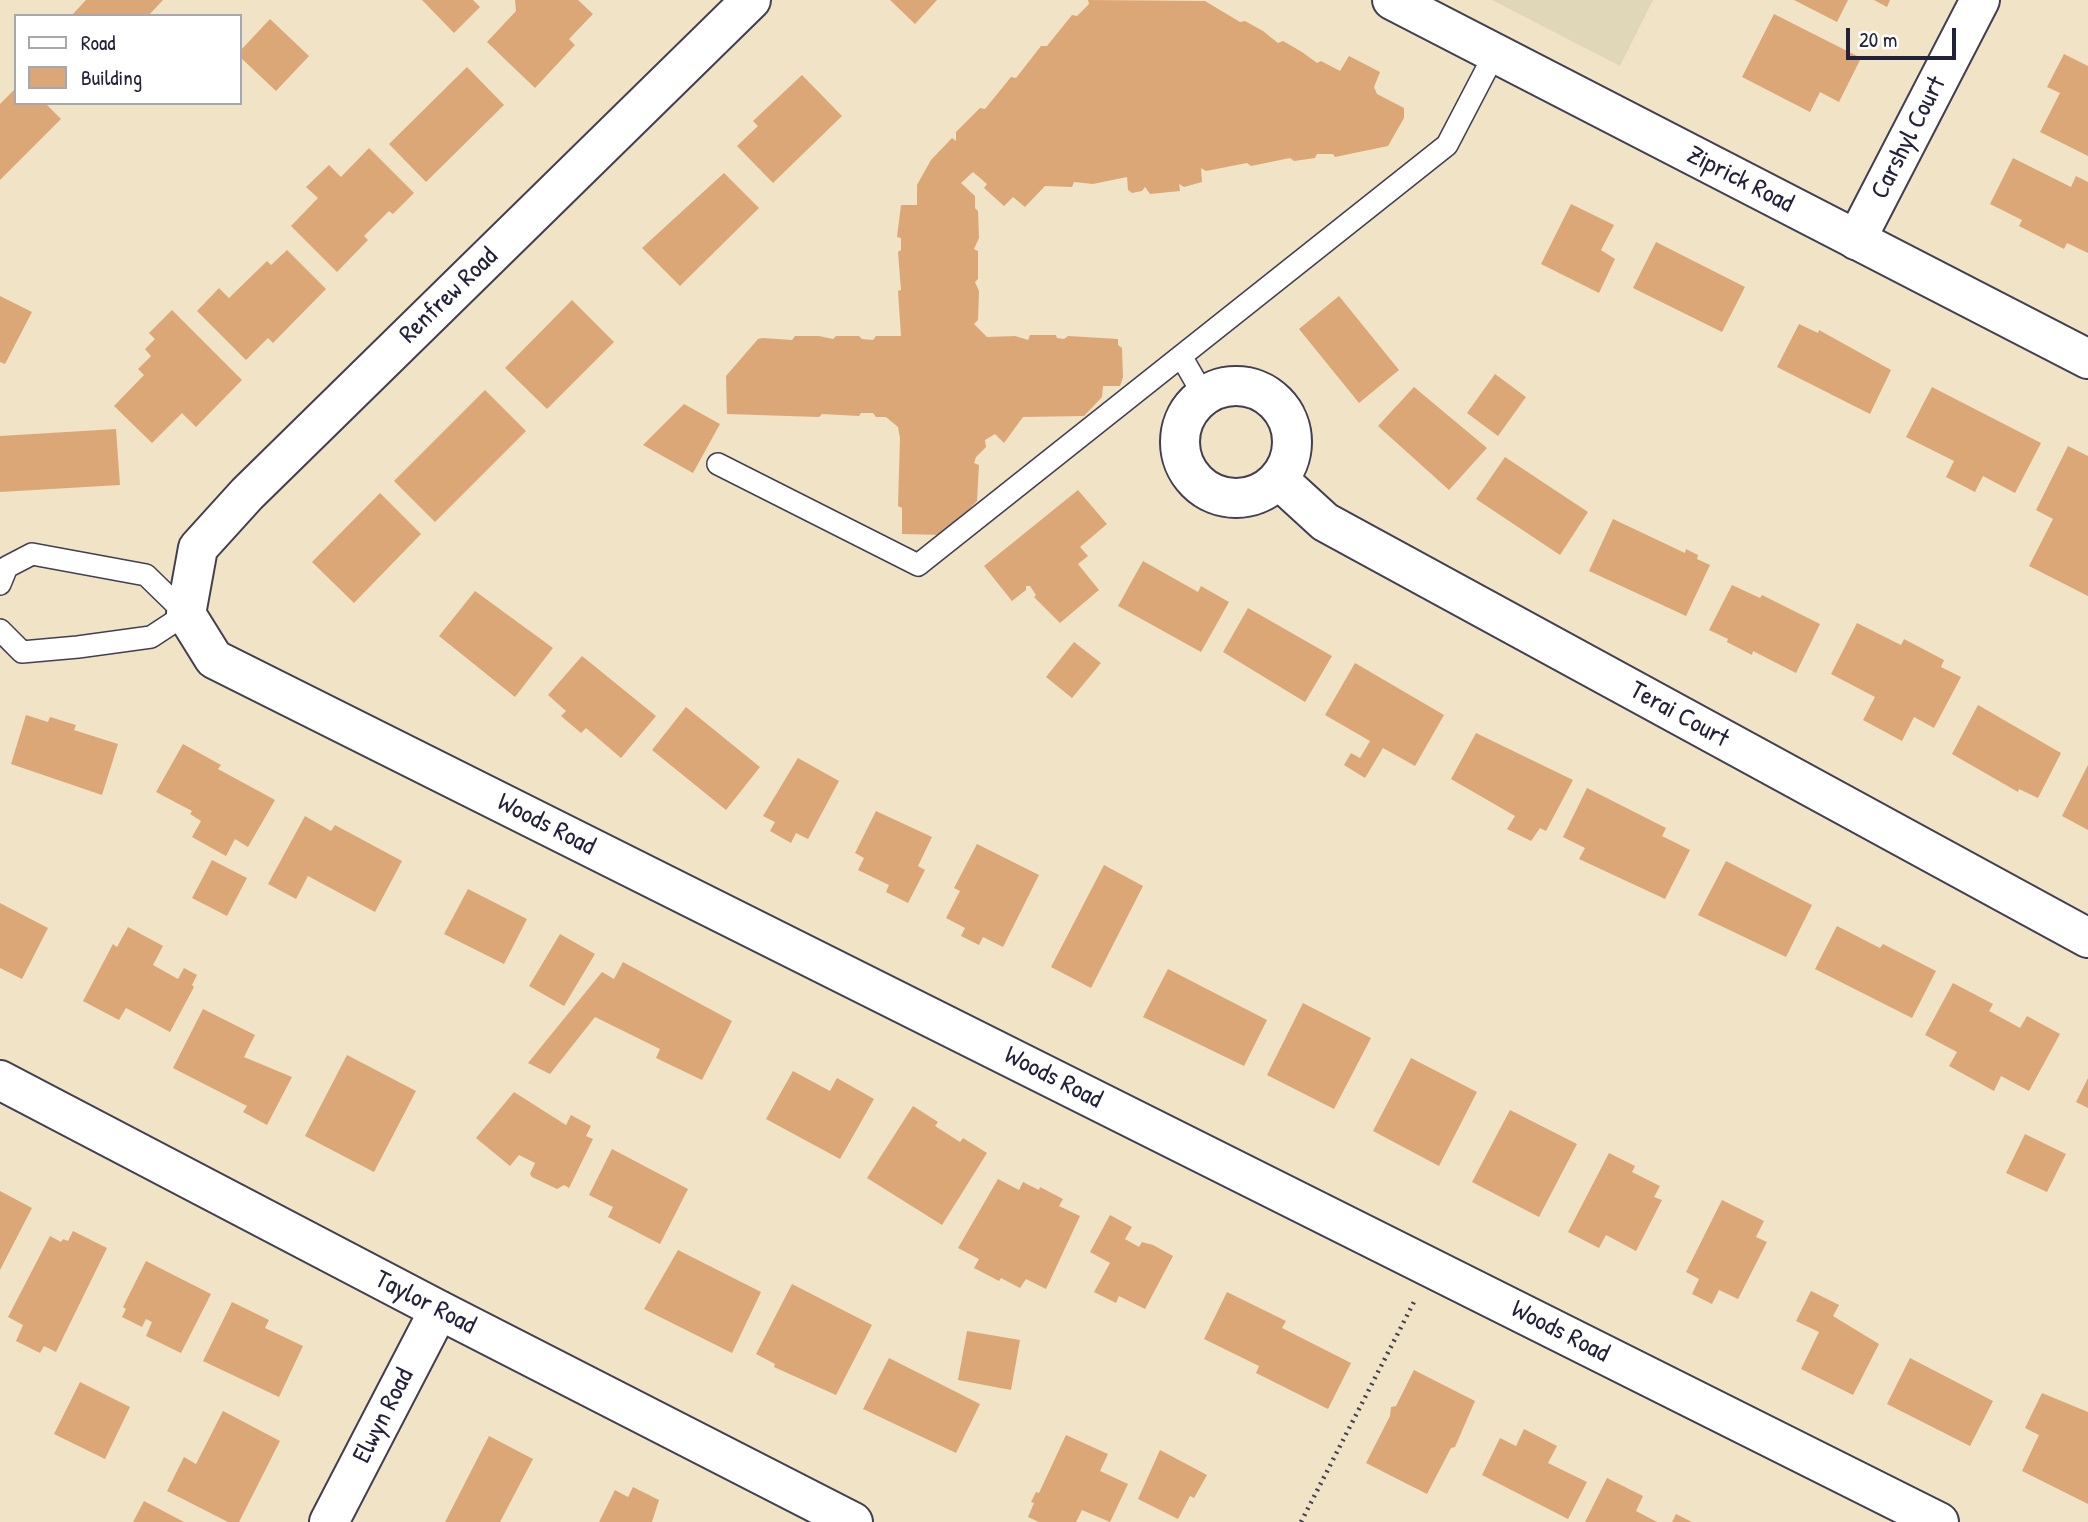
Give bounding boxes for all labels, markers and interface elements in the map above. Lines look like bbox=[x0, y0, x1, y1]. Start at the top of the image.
legend bbox=[14, 14, 242, 105]
scale bar bbox=[1850, 14, 1960, 58]
text: 20 m bbox=[1859, 25, 1897, 54]
text: Road bbox=[81, 28, 115, 57]
text: Building bbox=[81, 63, 142, 92]
street label: Carshyl Court bbox=[1865, 72, 1953, 204]
street label: Ziprick Road bbox=[1681, 140, 1799, 220]
street label: Renfrew Road bbox=[393, 242, 505, 350]
street label: Terai Court bbox=[1624, 675, 1734, 755]
street label: Woods Road bbox=[492, 787, 600, 863]
street label: Woods Road bbox=[999, 1040, 1107, 1116]
street label: Taylor Road bbox=[369, 1264, 481, 1342]
street label: Woods Road bbox=[1506, 1294, 1614, 1370]
street label: Elwyn Road bbox=[347, 1364, 421, 1468]

